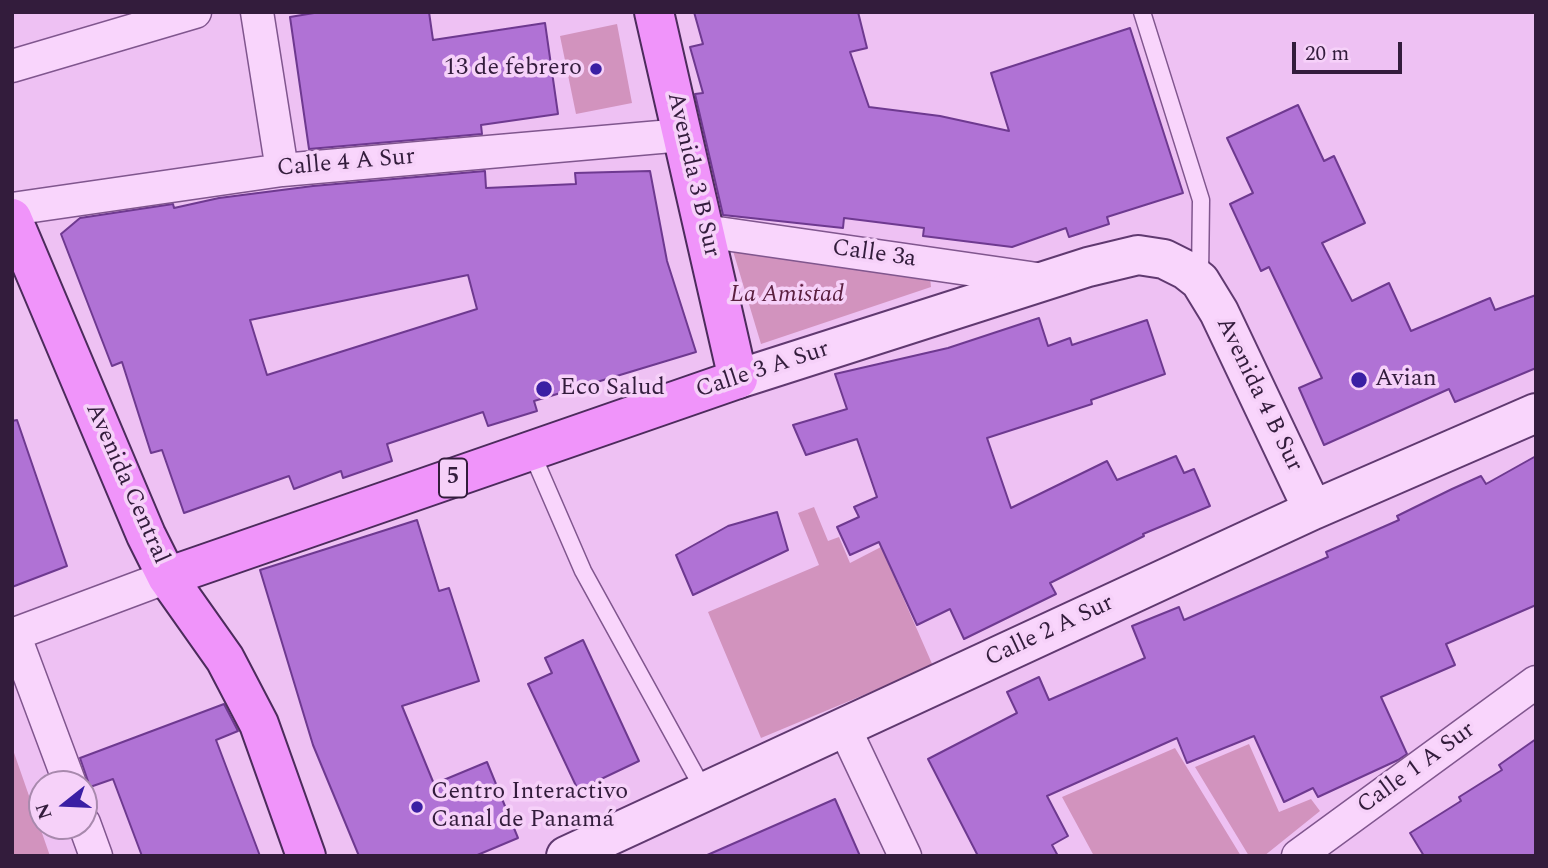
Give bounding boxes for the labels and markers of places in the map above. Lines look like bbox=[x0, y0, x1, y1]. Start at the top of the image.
place label: 13 de febrero bbox=[444, 55, 582, 83]
marker: 13 de febrero bbox=[588, 61, 604, 77]
place label: Avian bbox=[1375, 366, 1437, 394]
marker: Avian bbox=[1349, 370, 1369, 390]
place label: Eco Salud bbox=[560, 375, 665, 403]
marker: Eco Salud bbox=[534, 379, 554, 399]
place label: Centro Interactivo Canal de Panamá bbox=[431, 779, 628, 835]
marker: Centro Interactivo Canal de Panamá bbox=[409, 799, 425, 815]

